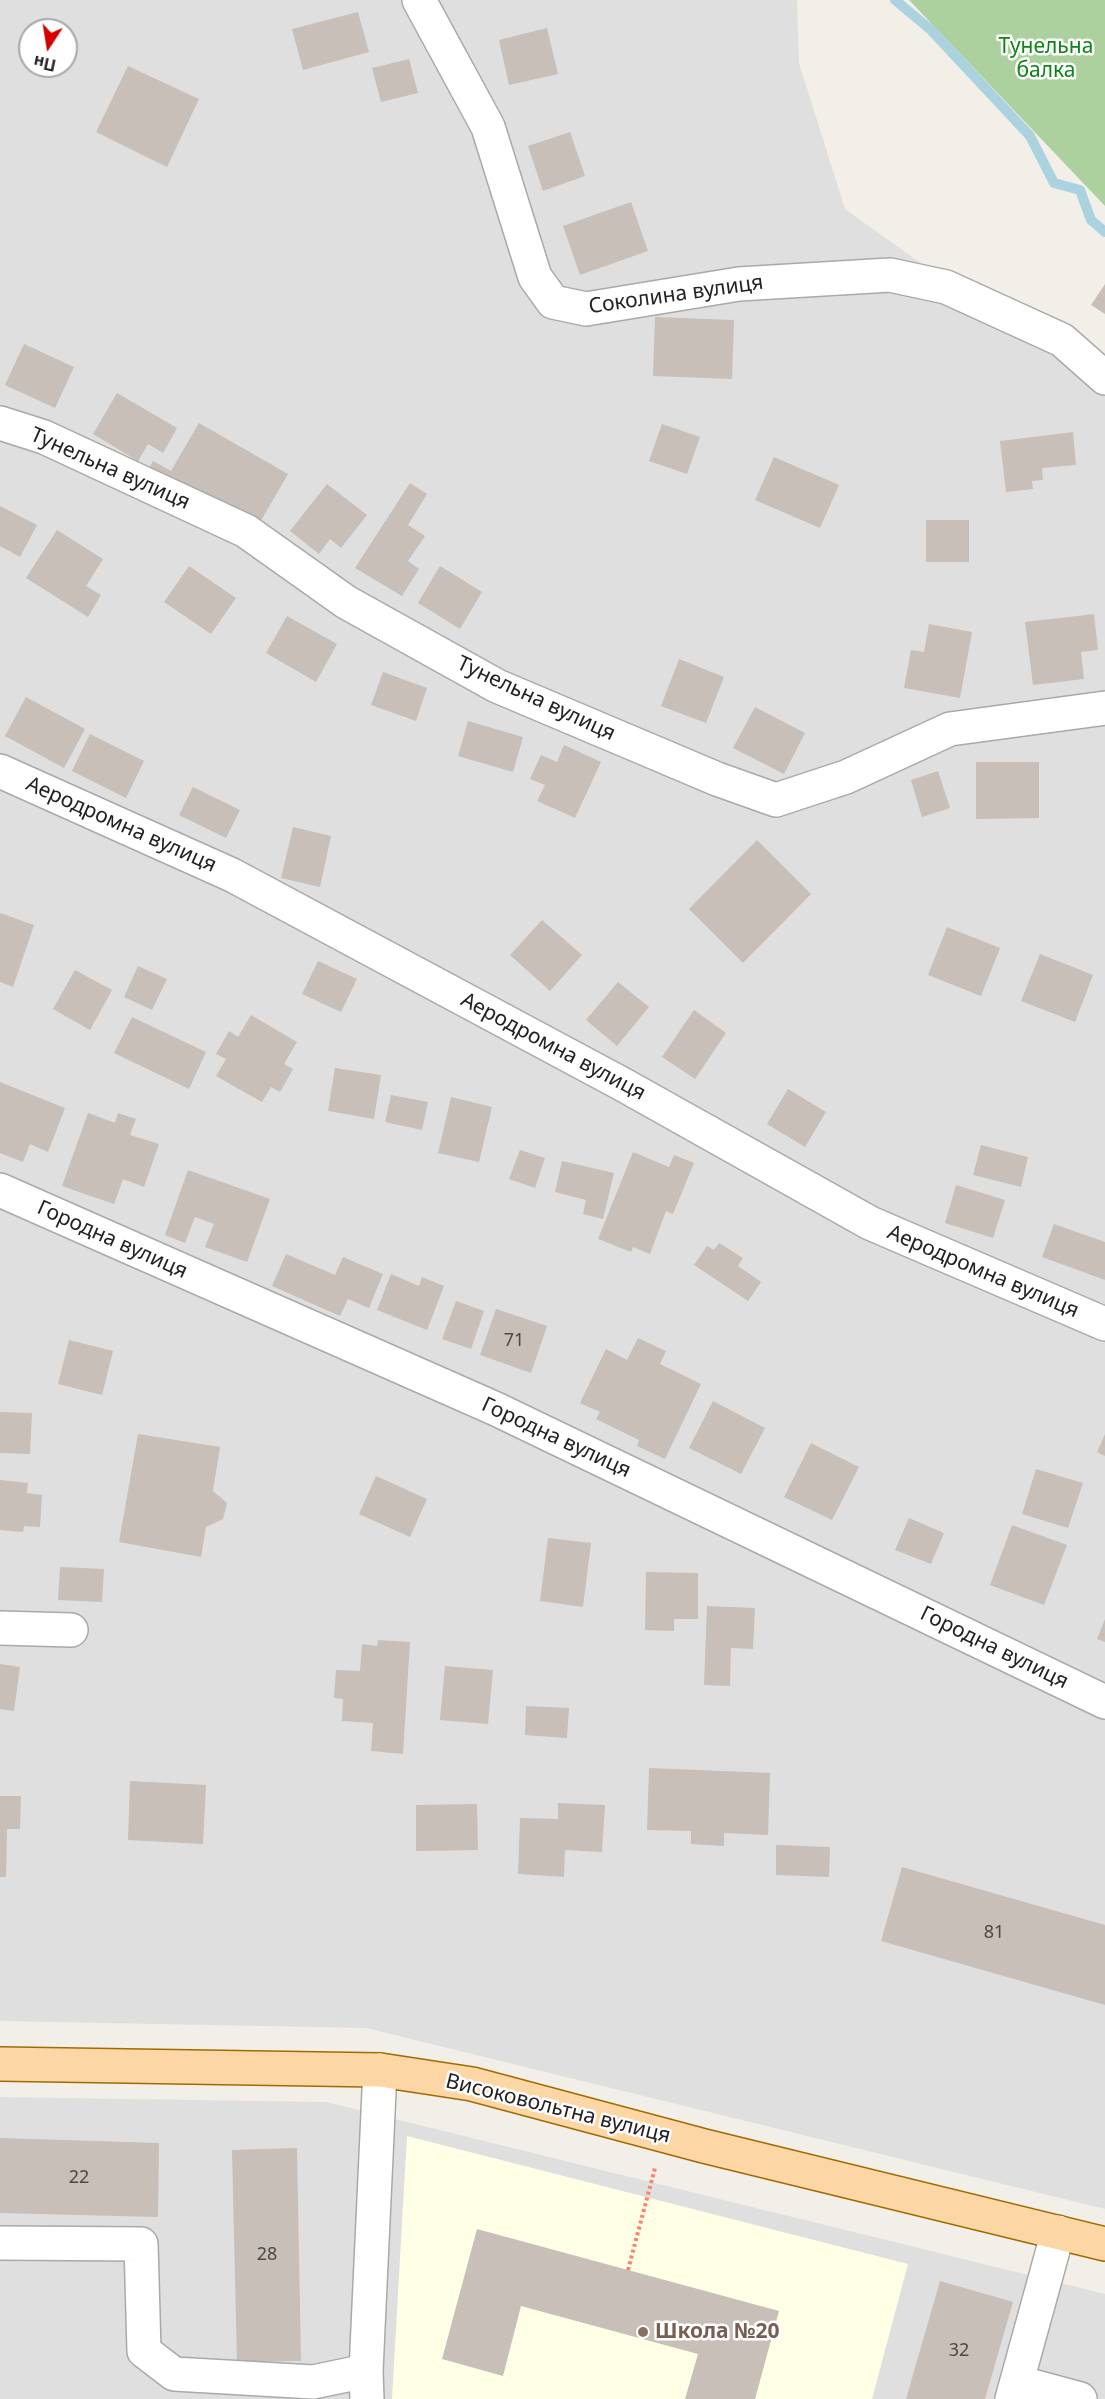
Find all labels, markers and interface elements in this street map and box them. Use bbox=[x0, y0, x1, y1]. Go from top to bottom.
north arrow bbox=[18, 18, 78, 78]
park label: Тунельна балка bbox=[999, 34, 1093, 84]
text: Пн bbox=[31, 51, 58, 77]
street label: Соколина вулиця bbox=[587, 270, 765, 320]
street label: Тунельна вулиця bbox=[26, 423, 194, 515]
street label: Тунельна вулиця bbox=[453, 651, 619, 747]
street label: Аеродромна вулиця bbox=[22, 772, 220, 878]
street label: Аеродромна вулиця bbox=[456, 988, 650, 1106]
street label: Городна вулиця bbox=[33, 1196, 191, 1284]
street label: Аеродромна вулиця bbox=[883, 1220, 1083, 1324]
house number: 71 bbox=[504, 1330, 524, 1352]
street label: Городна вулиця bbox=[477, 1392, 635, 1484]
street label: Городна вулиця bbox=[916, 1601, 1072, 1695]
house number: 81 bbox=[984, 1922, 1004, 1944]
street label: Високовольтна вулиця bbox=[443, 2069, 673, 2149]
house number: 22 bbox=[69, 2167, 89, 2189]
house number: 28 bbox=[257, 2244, 277, 2266]
place label: Школа №20 bbox=[655, 2319, 780, 2345]
marker: Школа №20 bbox=[636, 2325, 650, 2339]
house number: 32 bbox=[949, 2340, 969, 2362]

